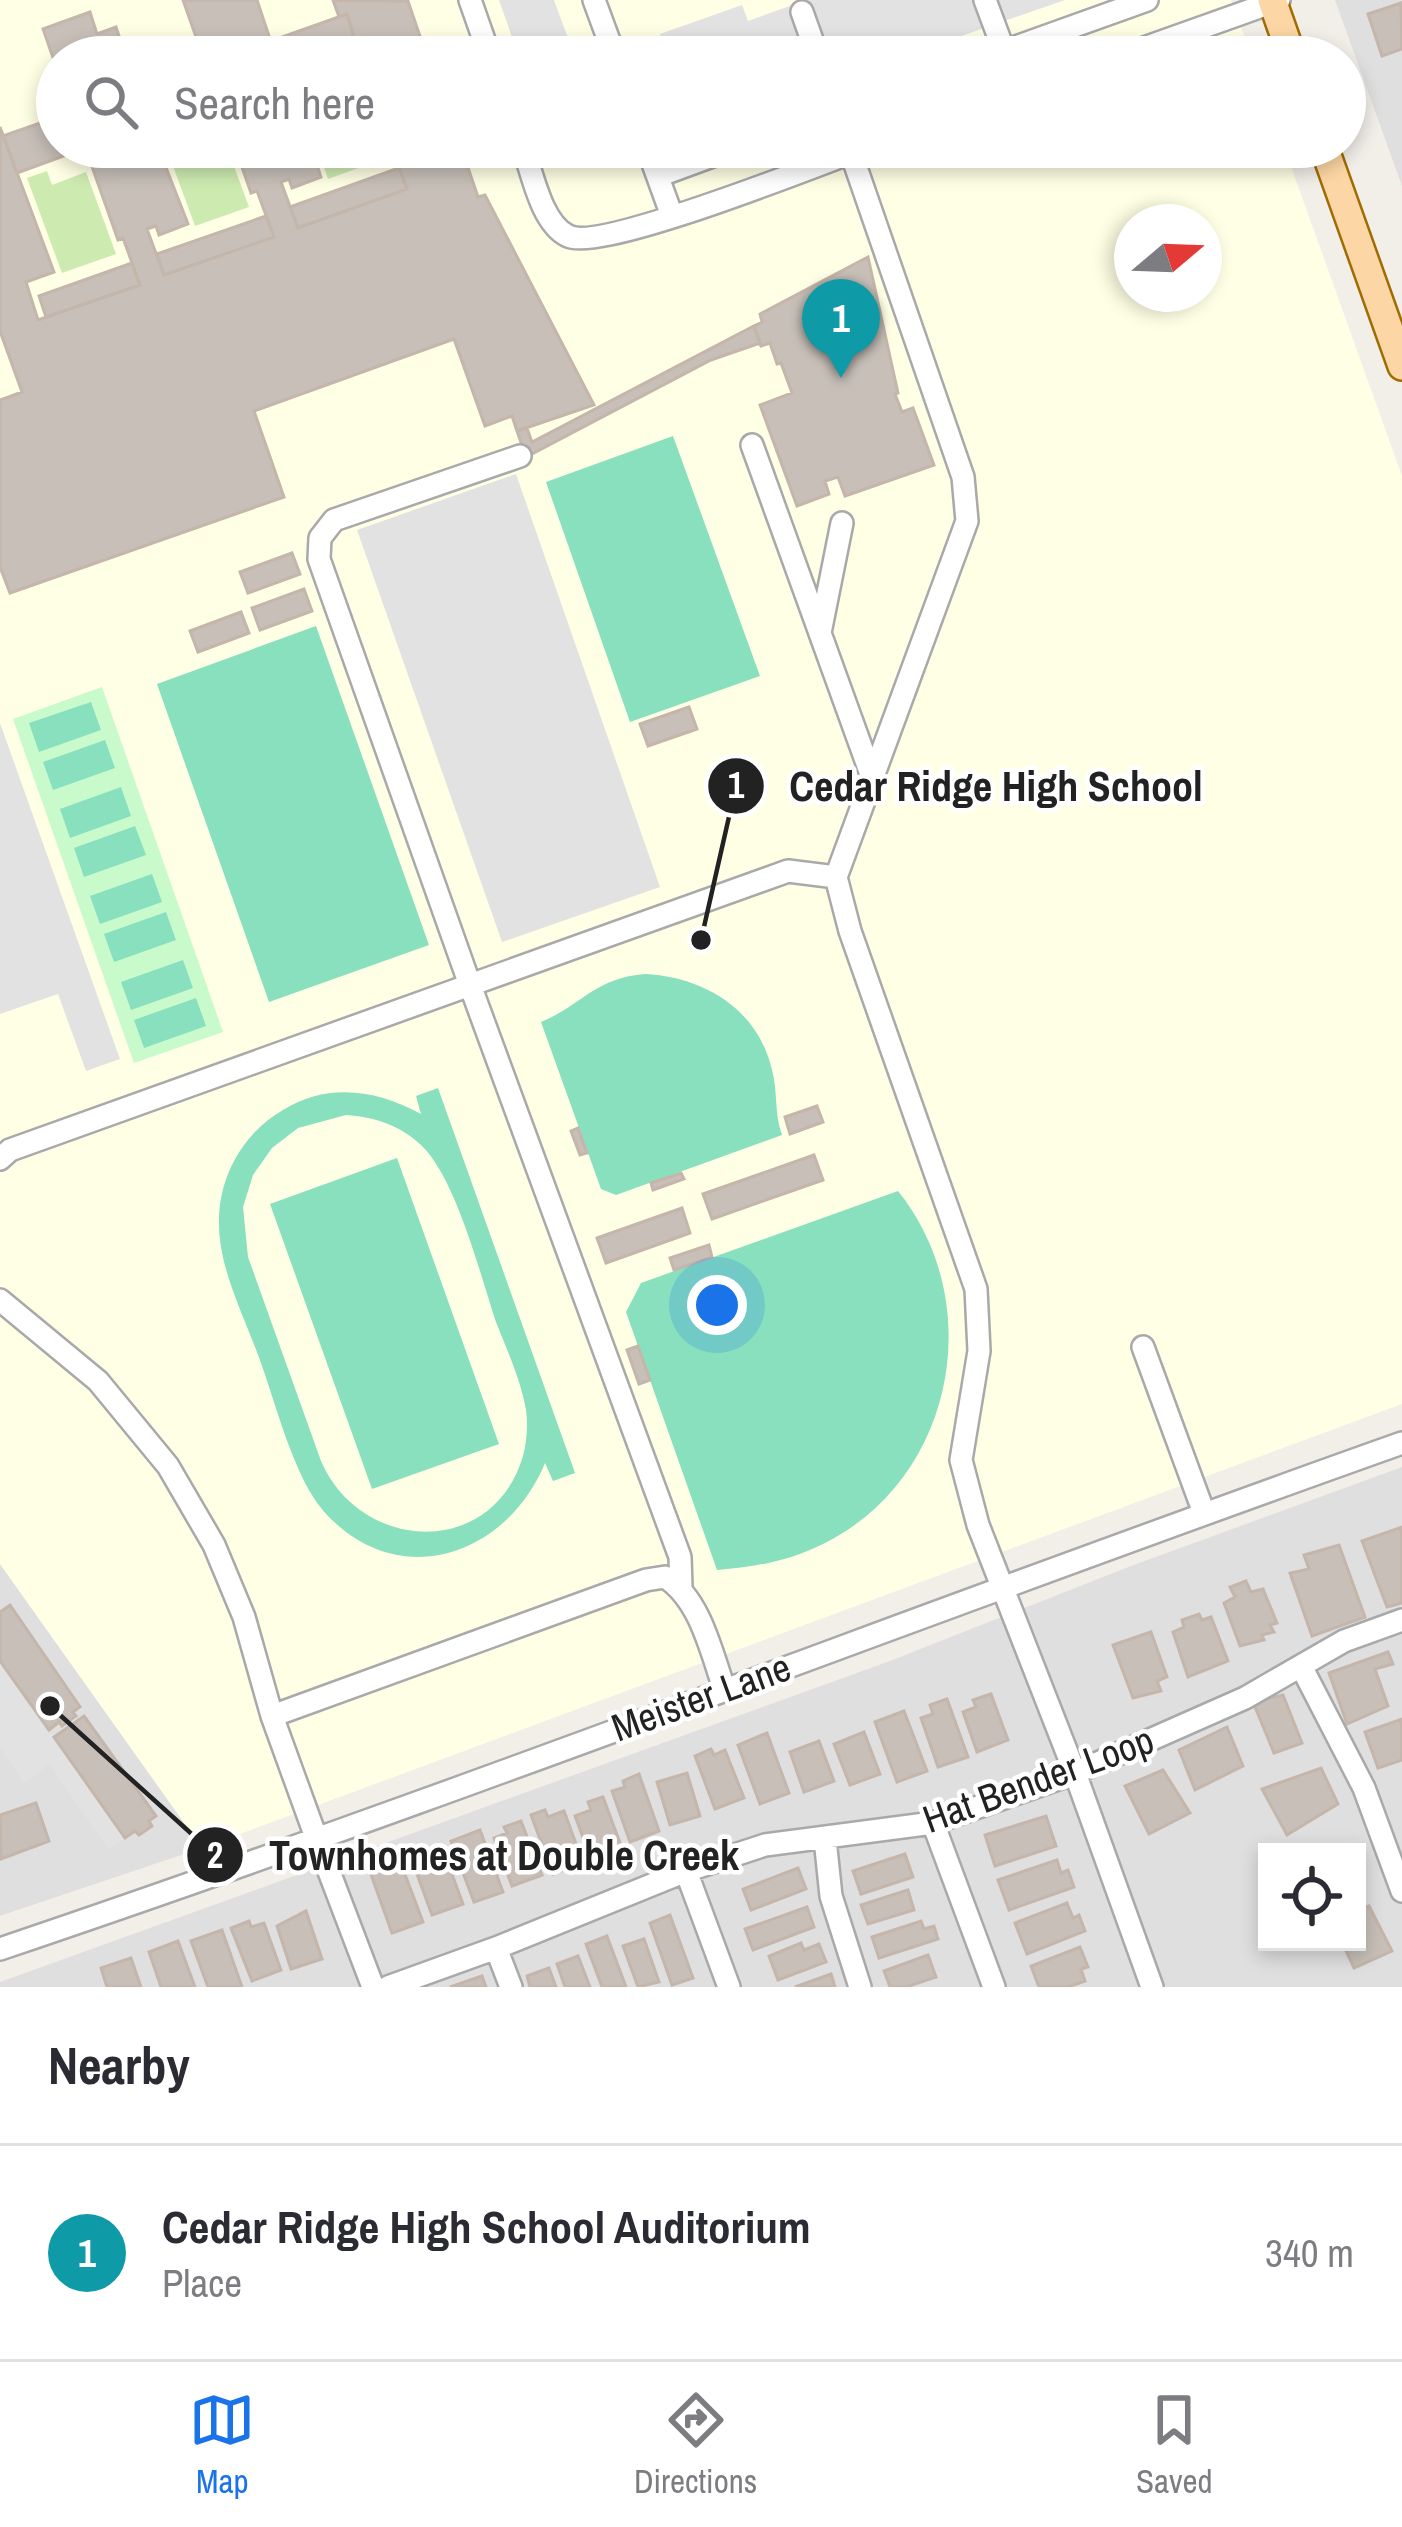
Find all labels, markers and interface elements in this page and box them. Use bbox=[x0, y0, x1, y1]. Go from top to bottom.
search box bbox=[36, 36, 1366, 168]
icon: search bbox=[78, 69, 144, 135]
text: Search here bbox=[174, 72, 375, 133]
north arrow bbox=[1114, 204, 1222, 312]
pin: 1 bbox=[802, 279, 880, 378]
callout: Cedar Ridge High School bbox=[706, 747, 1227, 825]
text: Cedar Ridge High School bbox=[789, 758, 1203, 814]
text: 1 bbox=[728, 761, 745, 809]
your location bbox=[687, 1275, 747, 1335]
street label: Meister Lane bbox=[604, 1641, 798, 1753]
street label: Hat Bender Loop bbox=[915, 1713, 1161, 1845]
callout: Townhomes at Double Creek bbox=[185, 1816, 763, 1894]
text: Townhomes at Double Creek bbox=[269, 1827, 740, 1883]
text: 2 bbox=[207, 1831, 223, 1879]
map controls bbox=[1258, 1843, 1366, 1951]
button: locate bbox=[1258, 1843, 1366, 1951]
text: Nearby bbox=[48, 2031, 190, 2100]
text: Cedar Ridge High School Auditorium bbox=[162, 2196, 811, 2257]
text: 1 bbox=[78, 2227, 96, 2279]
text: 340 m bbox=[1265, 2227, 1354, 2279]
text: Place bbox=[162, 2257, 242, 2309]
tab: Map bbox=[189, 2387, 255, 2503]
tab: Directions bbox=[634, 2387, 757, 2503]
tab: Saved bbox=[1136, 2387, 1213, 2503]

